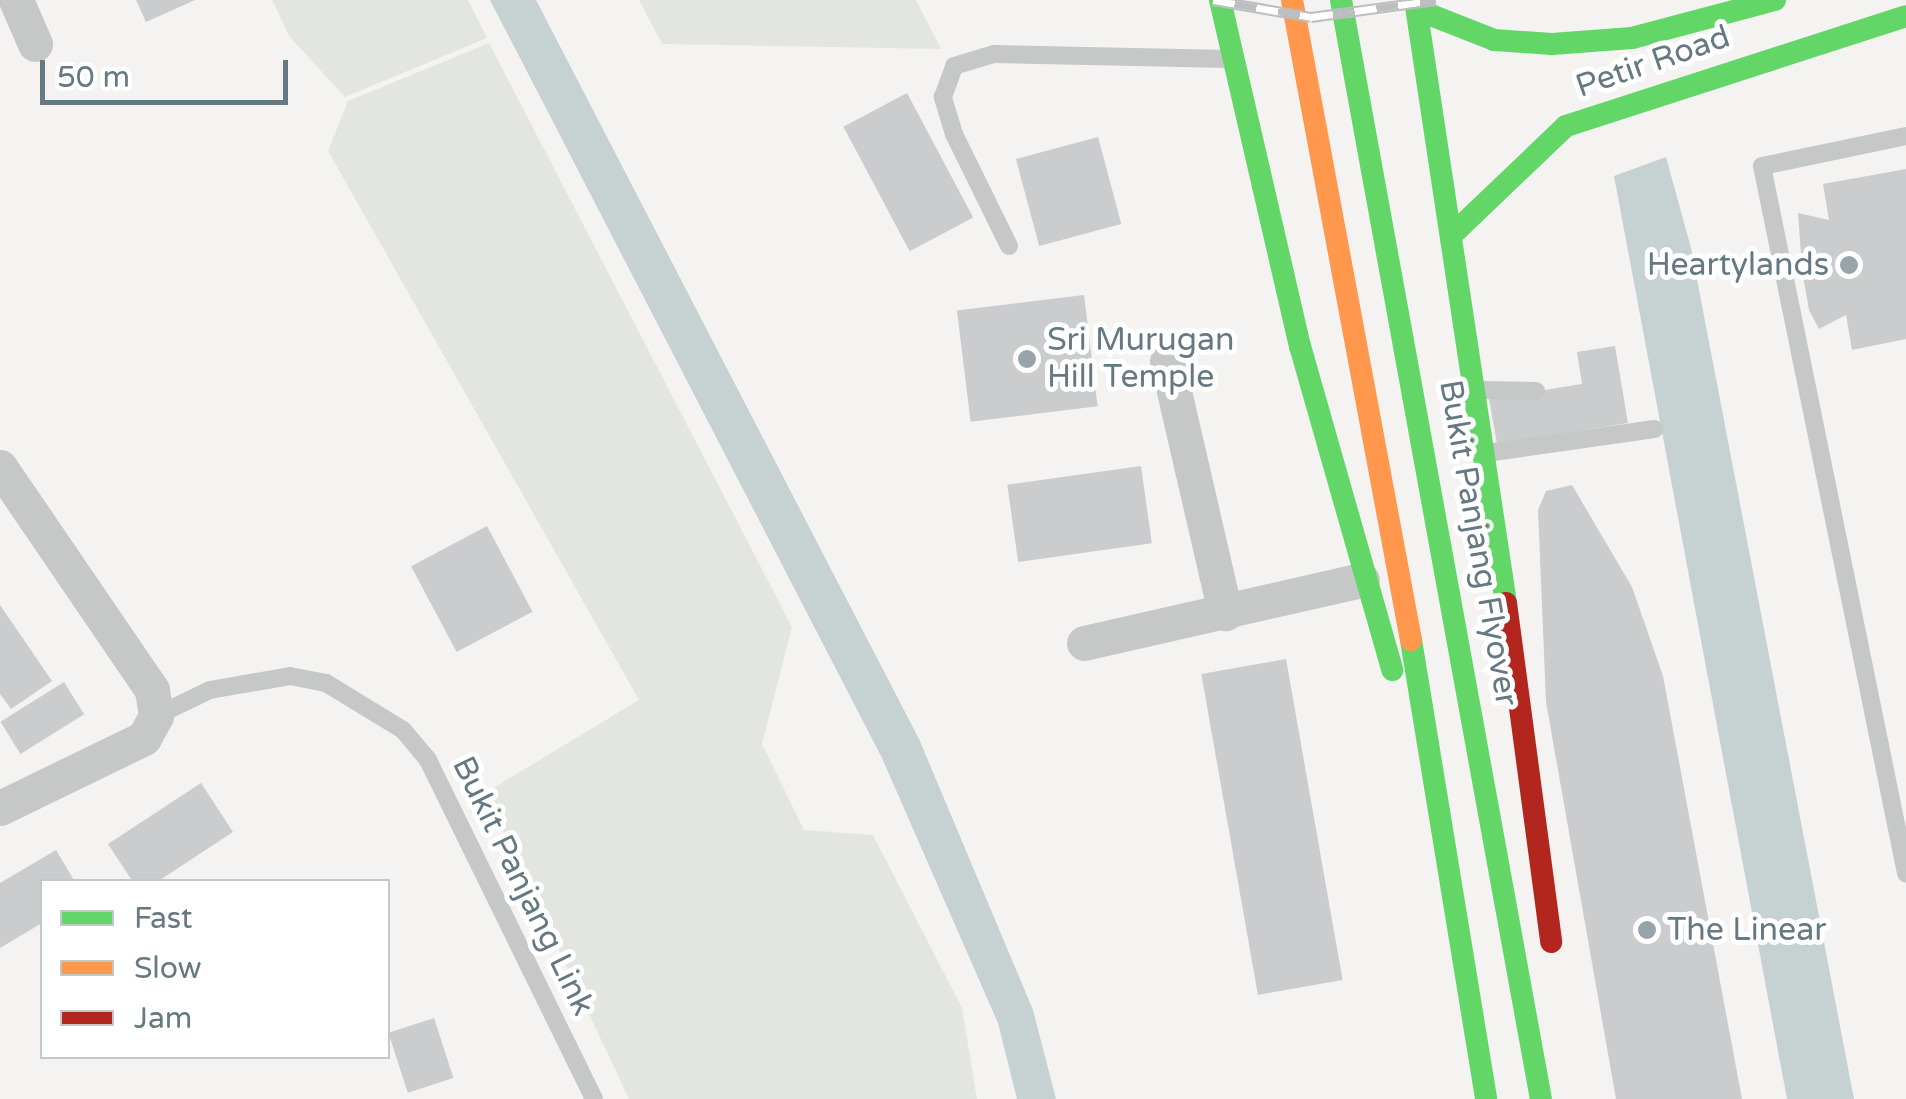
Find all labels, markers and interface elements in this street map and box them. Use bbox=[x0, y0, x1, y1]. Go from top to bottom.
street label: Petir Road bbox=[1571, 18, 1735, 106]
scale bar bbox=[45, 40, 292, 102]
text: 50 m bbox=[57, 59, 130, 96]
place label: Heartylands bbox=[1647, 246, 1829, 284]
marker: Heartylands bbox=[1838, 254, 1860, 276]
place label: Sri Murugan Hill Temple bbox=[1047, 322, 1234, 397]
marker: Sri Murugan Hill Temple bbox=[1016, 348, 1038, 370]
street label: Bukit Panjang Flyover bbox=[1430, 377, 1526, 709]
street label: Bukit Panjang Link bbox=[444, 750, 602, 1022]
legend bbox=[40, 879, 390, 1059]
text: Fast bbox=[134, 900, 193, 937]
place label: The Linear bbox=[1667, 911, 1826, 949]
marker: The Linear bbox=[1636, 919, 1658, 941]
text: Slow bbox=[134, 950, 202, 987]
text: Jam bbox=[134, 1000, 192, 1037]

